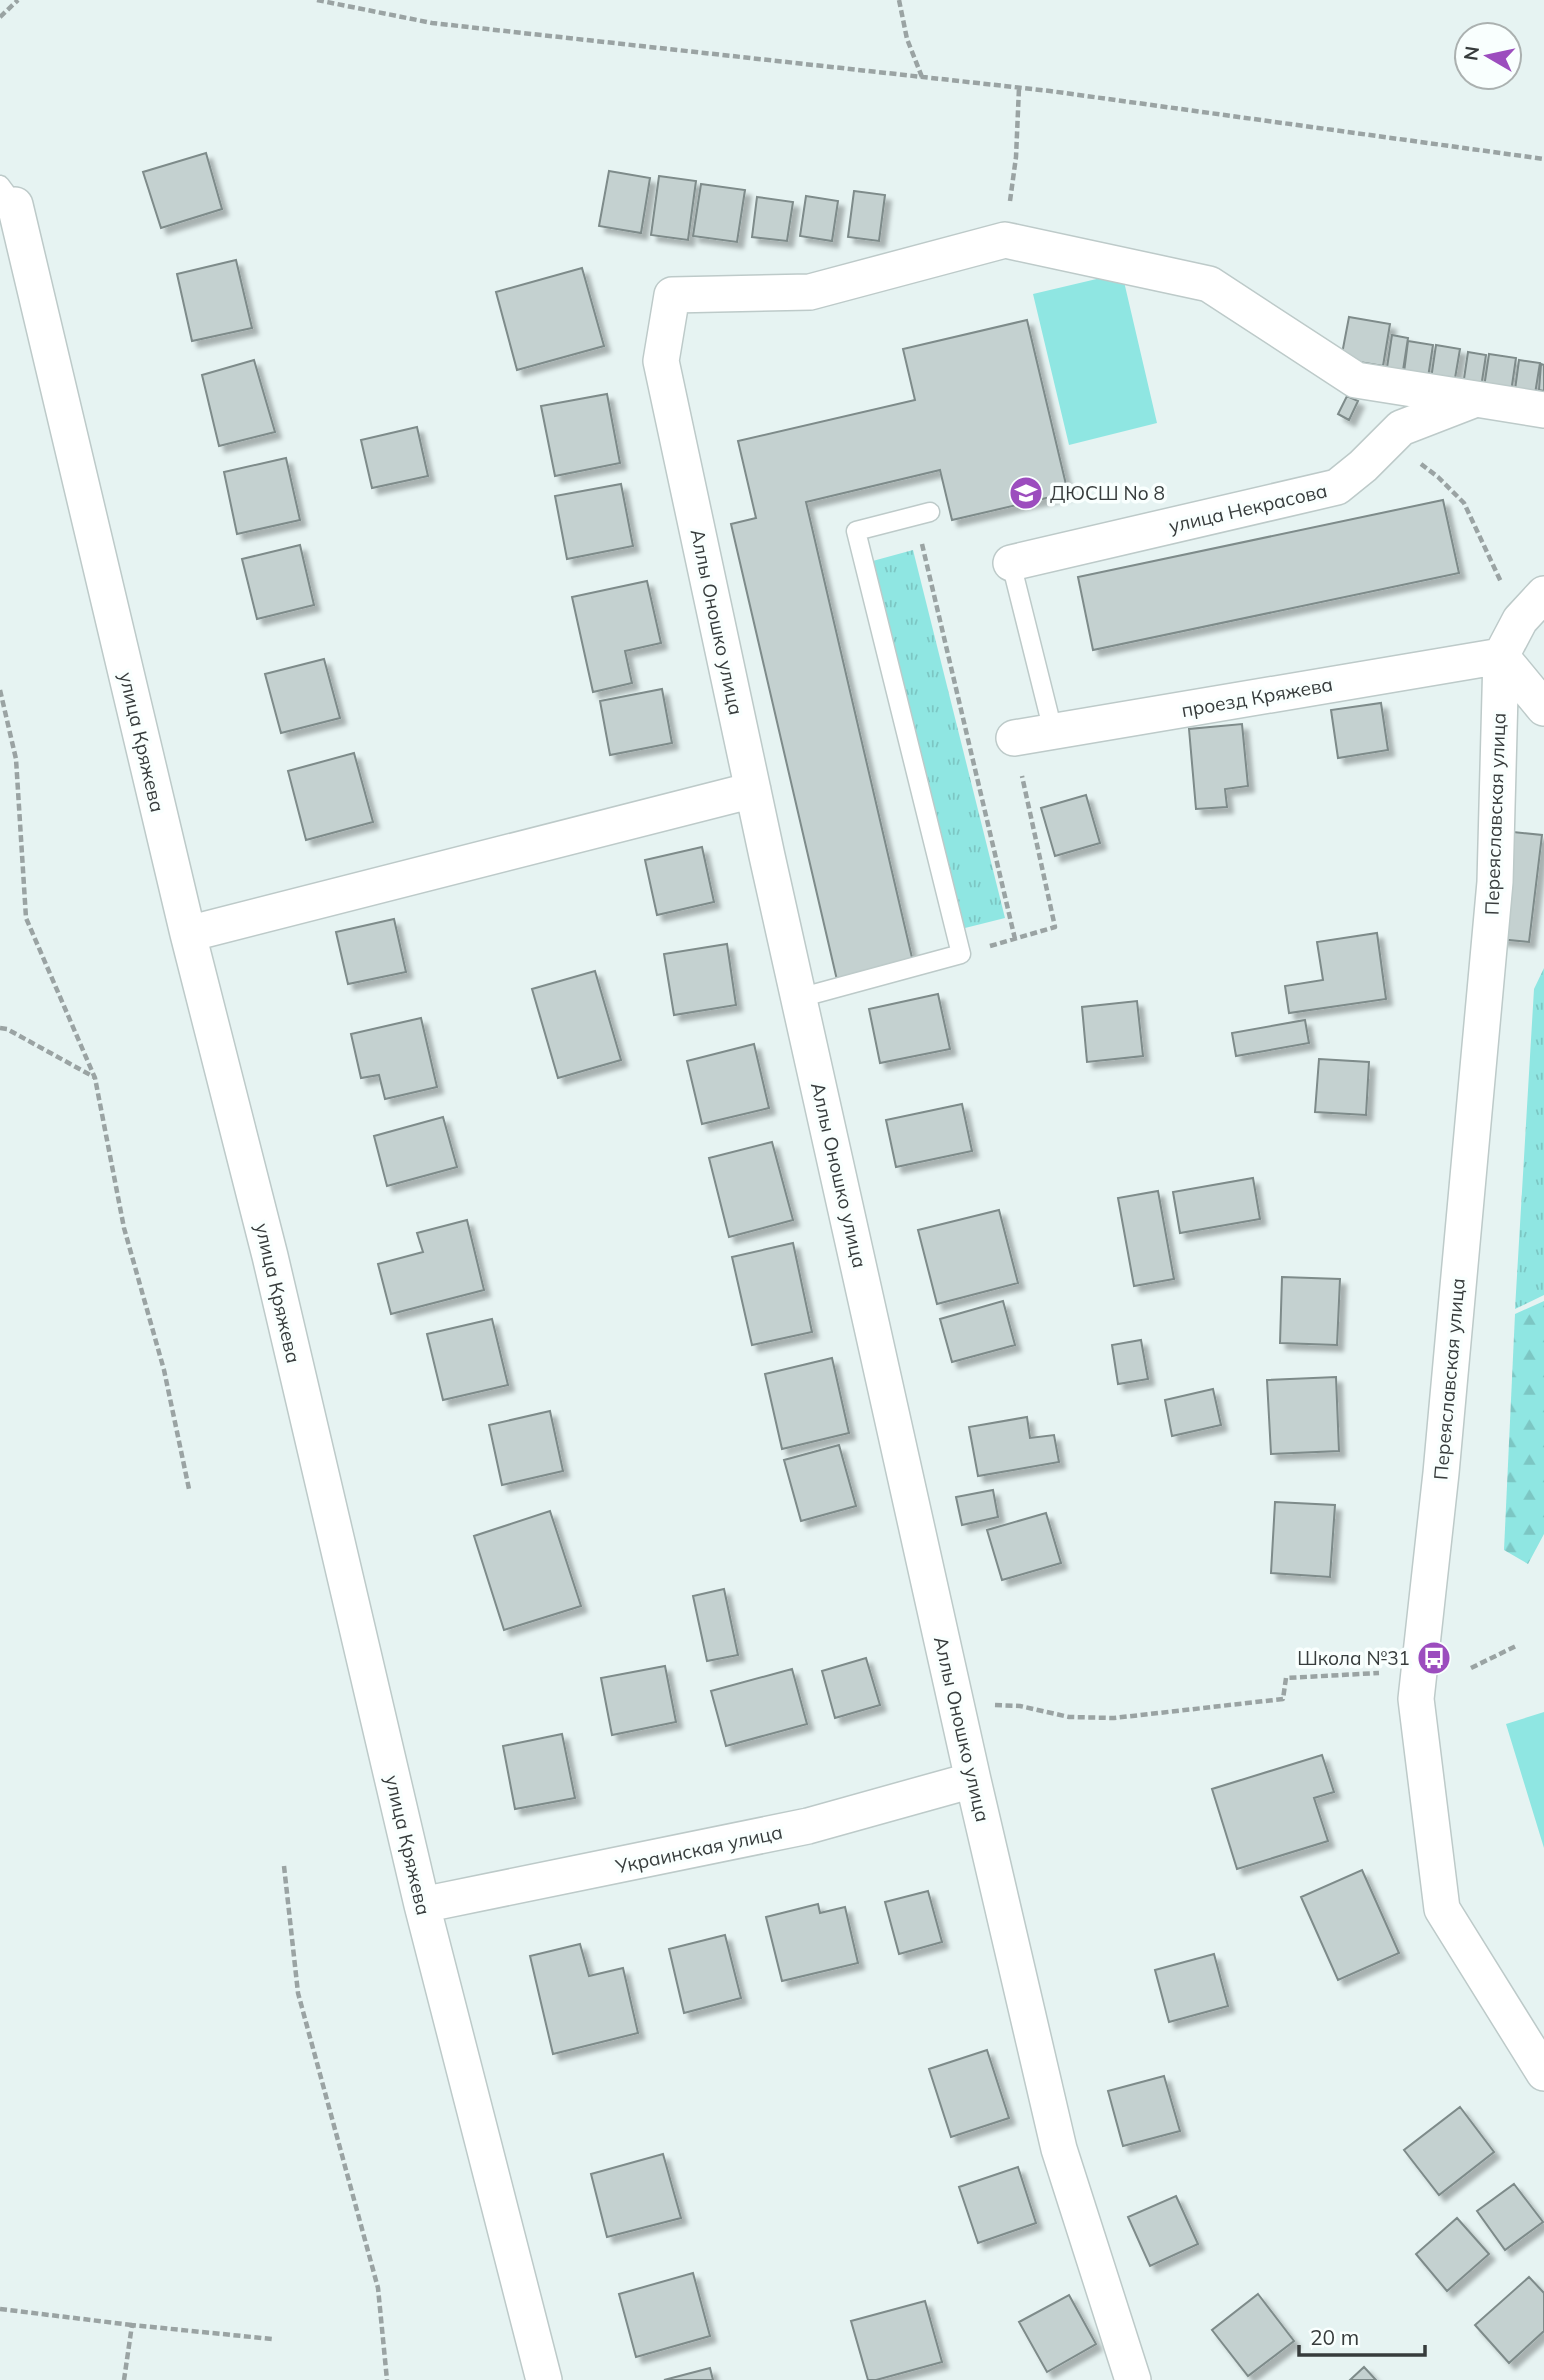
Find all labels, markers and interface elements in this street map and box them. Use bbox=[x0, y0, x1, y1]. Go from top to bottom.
north arrow bbox=[1453, 21, 1523, 91]
text: N bbox=[1458, 44, 1484, 62]
school or university icon: ДЮСШ No 8 bbox=[1007, 474, 1045, 512]
street label: улица Некрасова bbox=[1167, 478, 1329, 538]
place label: ДЮСШ No 8 bbox=[1050, 481, 1165, 505]
street label: Аллы Оношко улица bbox=[686, 527, 748, 717]
street label: улица Кряжева bbox=[114, 670, 170, 814]
street label: проезд Кряжева bbox=[1179, 672, 1335, 722]
street label: Переяславская улица bbox=[1479, 712, 1511, 916]
street label: Аллы Оношко улица bbox=[806, 1080, 872, 1270]
street label: улица Кряжева bbox=[250, 1221, 306, 1365]
street label: Переяславская улица bbox=[1428, 1277, 1470, 1481]
street label: Аллы Оношко улица bbox=[929, 1634, 995, 1824]
bus stop icon: Школа №31 bbox=[1415, 1639, 1453, 1677]
place label: Школа №31 bbox=[1297, 1646, 1410, 1670]
street label: улица Кряжева bbox=[380, 1773, 436, 1917]
street label: Украинская улица bbox=[612, 1820, 785, 1879]
scale bar bbox=[1299, 2314, 1425, 2358]
text: 20 m bbox=[1310, 2324, 1359, 2350]

